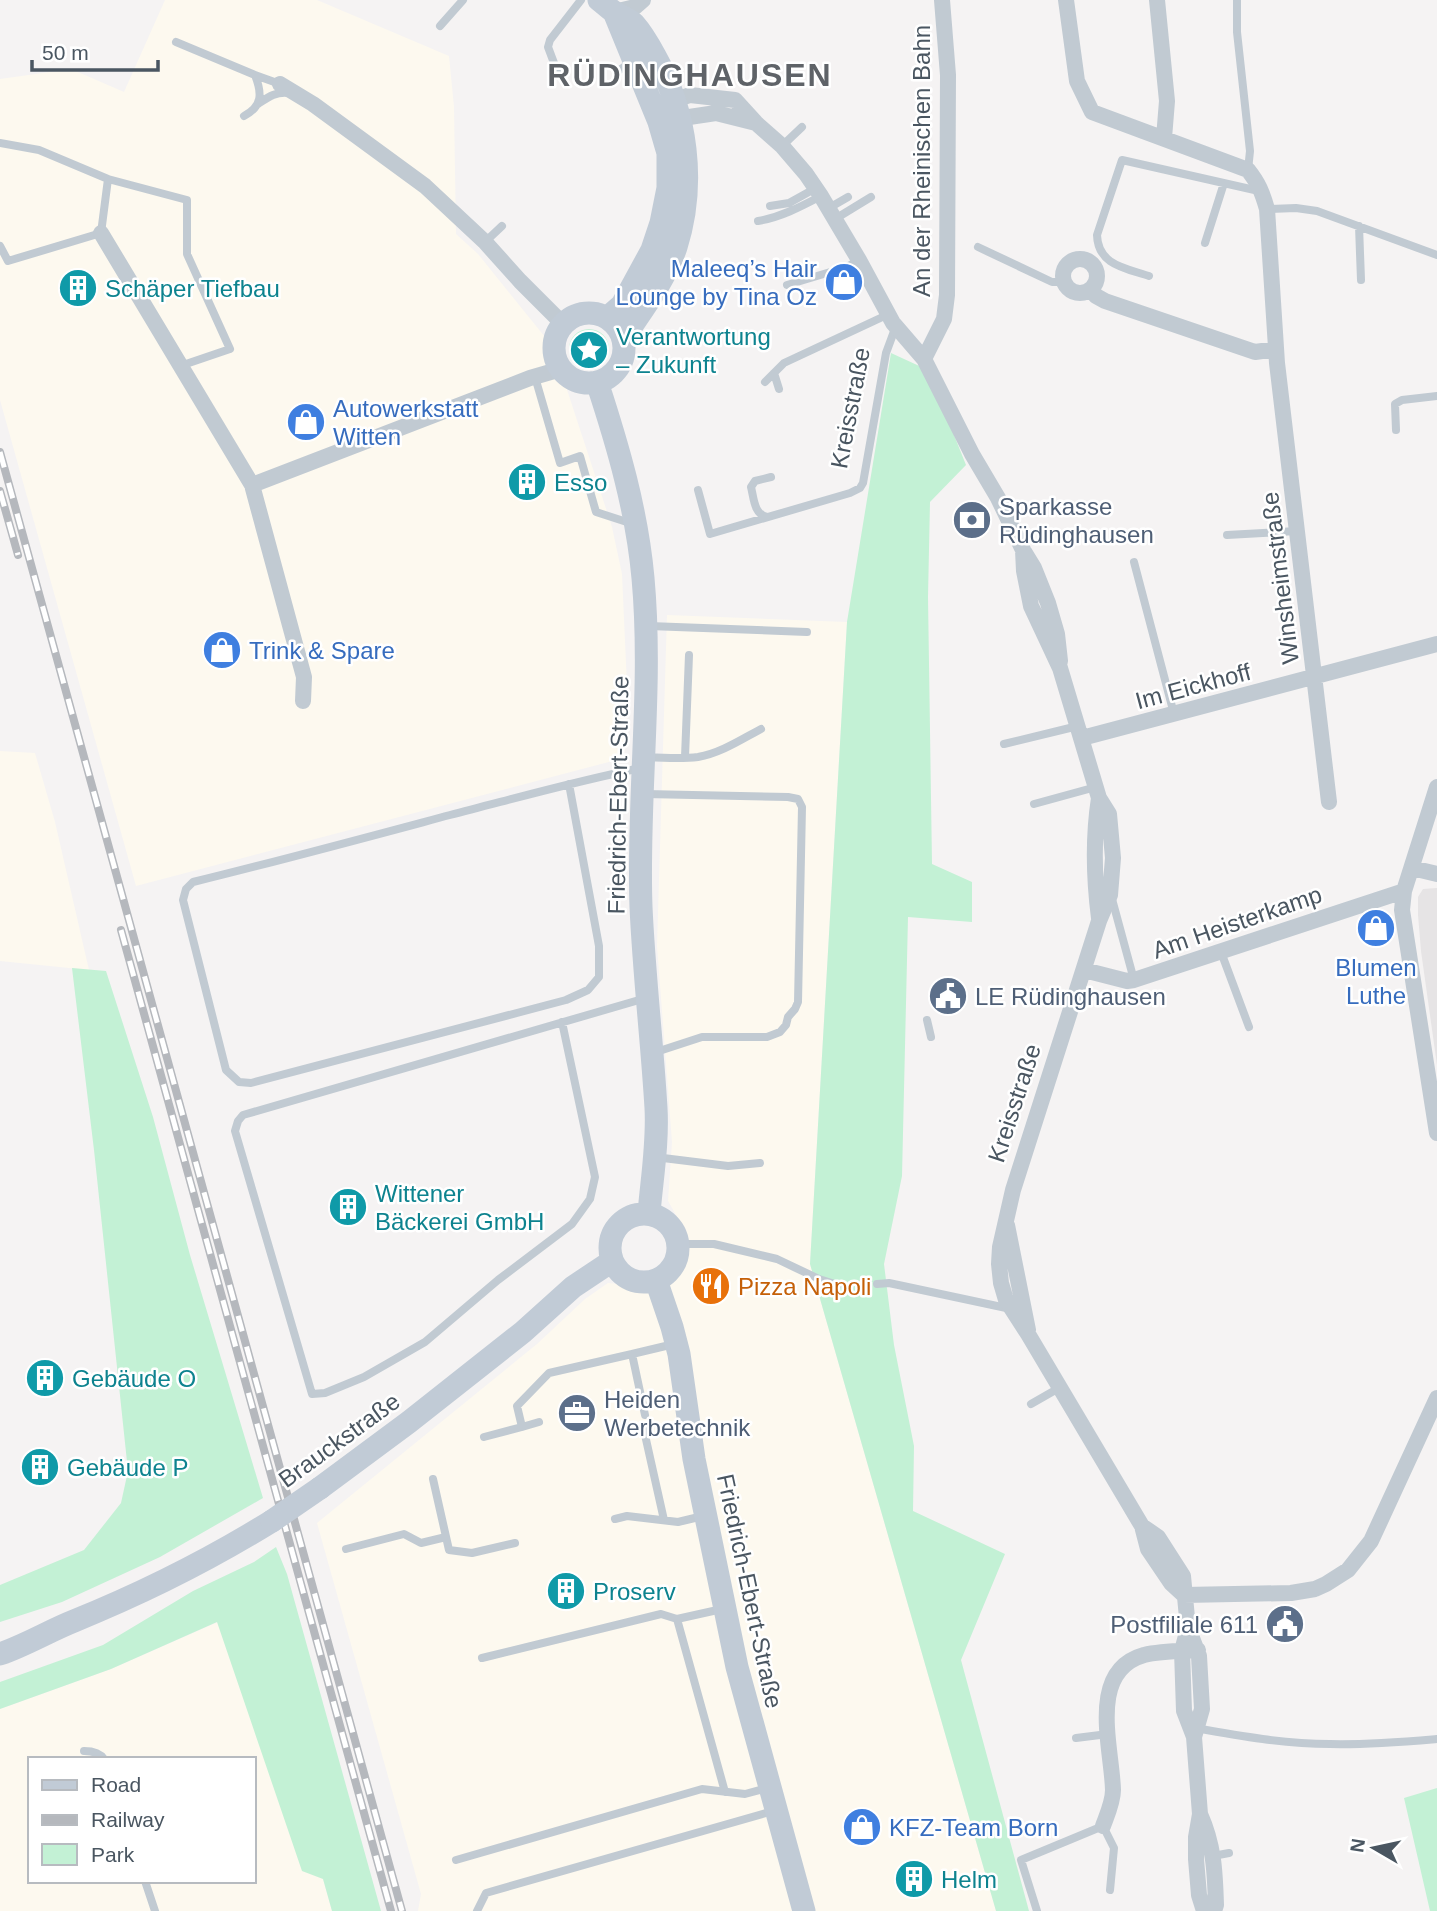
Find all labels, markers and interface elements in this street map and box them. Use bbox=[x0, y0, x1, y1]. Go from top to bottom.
street label: An der Rheinischen Bahn bbox=[908, 25, 935, 297]
scale bar bbox=[32, 28, 158, 72]
text: 50 m bbox=[42, 41, 89, 64]
district label: RÜDINGHAUSEN bbox=[547, 57, 833, 93]
place label: Maleeq’s Hair Lounge by Tina Oz bbox=[616, 255, 817, 310]
shop icon: Maleeq’s Hair Lounge by Tina Oz bbox=[823, 261, 865, 303]
building icon: Schäper Tiefbau bbox=[57, 267, 99, 309]
place label: Schäper Tiefbau bbox=[105, 275, 280, 302]
place label: Verantwortung – Zukunft bbox=[616, 323, 771, 378]
place icon: Verantwortung – Zukunft bbox=[568, 329, 610, 371]
street label: Kreisstraße bbox=[825, 345, 875, 471]
place label: Autowerkstatt Witten bbox=[333, 395, 479, 450]
shop icon: Autowerkstatt Witten bbox=[285, 401, 327, 443]
building icon: Esso bbox=[506, 461, 548, 503]
place label: Esso bbox=[554, 469, 607, 496]
street label: Winsheimstraße bbox=[1256, 490, 1304, 666]
place label: Sparkasse Rüdinghausen bbox=[999, 493, 1154, 548]
bank icon: Sparkasse Rüdinghausen bbox=[951, 499, 993, 541]
shop icon: Trink & Spare bbox=[201, 629, 243, 671]
place label: Trink & Spare bbox=[249, 637, 395, 664]
street label: Im Eickhoff bbox=[1132, 658, 1254, 714]
street label: Friedrich-Ebert-Straße bbox=[602, 675, 634, 915]
street label: Am Heisterkamp bbox=[1149, 880, 1325, 964]
shop icon: Blumen Luthe bbox=[1355, 907, 1397, 949]
place label: Blumen Luthe bbox=[1335, 954, 1417, 1009]
public building icon: LE Rüdinghausen bbox=[927, 975, 969, 1017]
place label: LE Rüdinghausen bbox=[975, 983, 1166, 1010]
street label: Kreisstraße bbox=[982, 1040, 1046, 1166]
place label: Wittener Bäckerei GmbH bbox=[375, 1180, 544, 1235]
building icon: Wittener Bäckerei GmbH bbox=[327, 1186, 369, 1228]
restaurant icon: Pizza Napoli bbox=[690, 1265, 732, 1307]
place label: Pizza Napoli bbox=[738, 1273, 871, 1300]
building icon: Gebäude O bbox=[24, 1357, 66, 1399]
place label: Gebäude O bbox=[72, 1365, 196, 1392]
place label: Heiden Werbetechnik bbox=[604, 1386, 751, 1441]
street label: Brauckstraße bbox=[273, 1387, 405, 1493]
office icon: Heiden Werbetechnik bbox=[556, 1392, 598, 1434]
building icon: Gebäude P bbox=[19, 1446, 61, 1488]
place label: Gebäude P bbox=[67, 1454, 188, 1481]
street label: Friedrich-Ebert-Straße bbox=[712, 1471, 788, 1711]
building icon: Proserv bbox=[545, 1570, 587, 1612]
place label: Proserv bbox=[593, 1578, 676, 1605]
public building icon: Postfiliale 611 bbox=[1264, 1603, 1306, 1645]
place label: Postfiliale 611 bbox=[1110, 1611, 1258, 1638]
legend bbox=[28, 1757, 256, 1883]
text: Road bbox=[91, 1773, 141, 1796]
shop icon: KFZ-Team Born bbox=[841, 1806, 883, 1848]
text: Railway bbox=[91, 1808, 165, 1831]
north arrow bbox=[1339, 1813, 1409, 1883]
place label: KFZ-Team Born bbox=[889, 1814, 1058, 1841]
text: N bbox=[1346, 1837, 1369, 1854]
text: Park bbox=[91, 1843, 135, 1866]
building icon: Helm bbox=[893, 1858, 935, 1900]
place label: Helm bbox=[941, 1866, 997, 1893]

